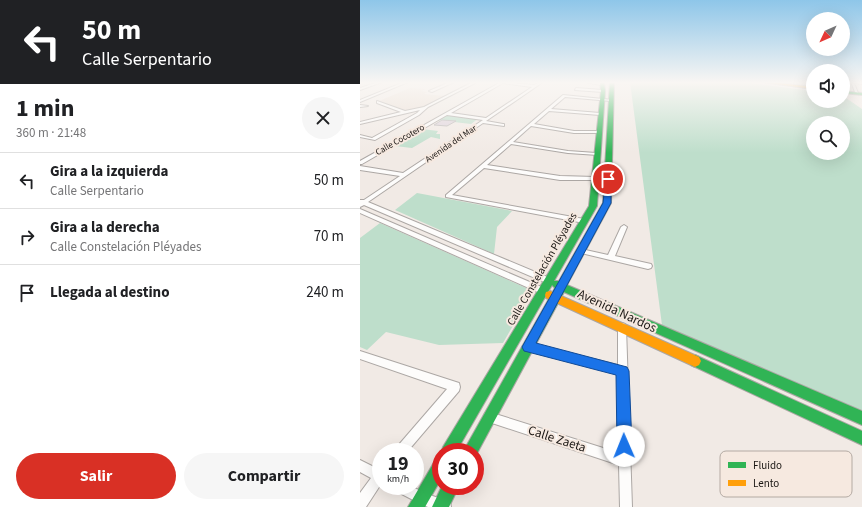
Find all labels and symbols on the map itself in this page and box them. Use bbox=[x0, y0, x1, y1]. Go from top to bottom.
north arrow bbox=[806, 12, 850, 56]
street label: Calle Cocotero bbox=[373, 121, 427, 159]
street label: Avenida del Mar bbox=[423, 121, 480, 166]
pin bbox=[591, 162, 625, 196]
street label: Calle Constelación Pléyades bbox=[503, 209, 581, 328]
street label: Avenida Nardos bbox=[575, 285, 660, 337]
street label: Calle Zaeta bbox=[526, 421, 588, 457]
position arrow bbox=[603, 425, 645, 467]
speed limit sign: 30 bbox=[432, 443, 484, 495]
legend bbox=[720, 451, 852, 497]
text: Fluido bbox=[753, 458, 782, 473]
text: Lento bbox=[753, 476, 779, 491]

